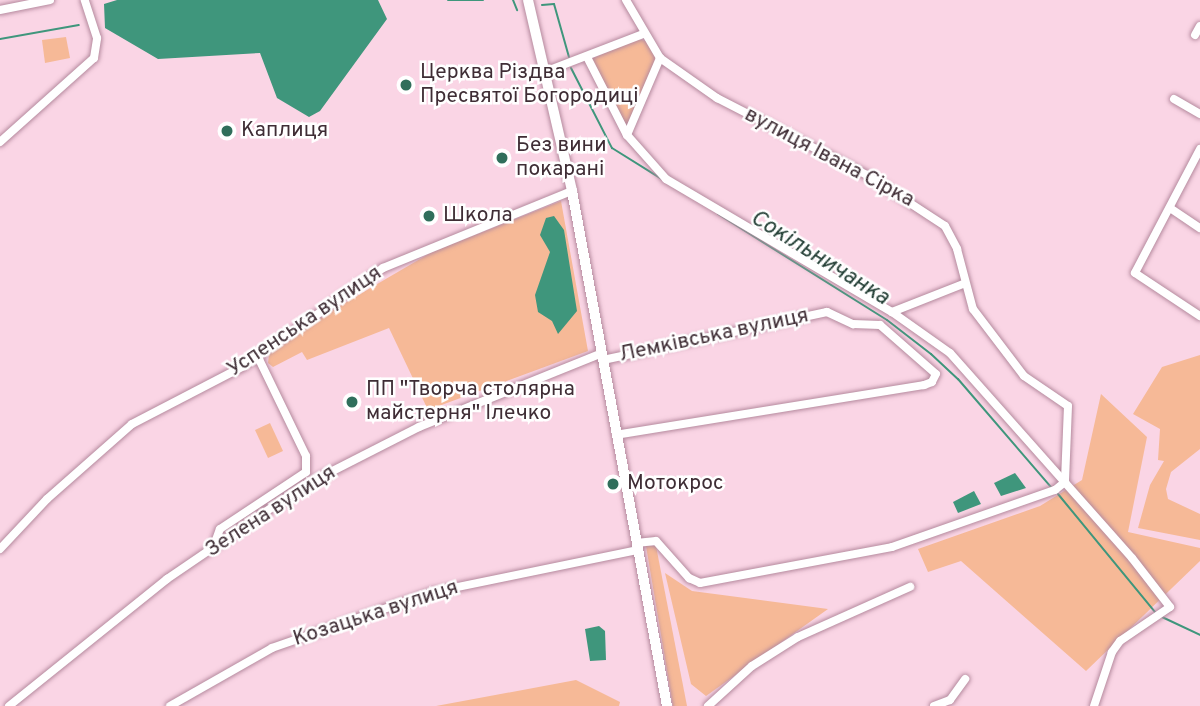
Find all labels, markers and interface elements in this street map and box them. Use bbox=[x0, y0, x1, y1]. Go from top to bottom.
place label: Церква Різдва Пресвятої Богородиці bbox=[420, 60, 639, 110]
marker: Церква Різдва Пресвятої Богородиці bbox=[398, 77, 414, 93]
street label: вулиця Івана Сірка bbox=[740, 103, 918, 213]
place label: Каплиця bbox=[241, 118, 328, 144]
marker: Каплиця bbox=[219, 123, 235, 139]
place label: Без вини покарані bbox=[516, 133, 606, 183]
marker: Без вини покарані bbox=[494, 150, 510, 166]
place label: Школа bbox=[443, 203, 513, 229]
water label: Сокільничанка bbox=[744, 205, 894, 313]
marker: Школа bbox=[421, 208, 437, 224]
street label: Успенська вулиця bbox=[223, 261, 387, 383]
street label: Лемківська вулиця bbox=[617, 304, 811, 368]
place label: ПП "Творча столярна майстерня" Ілечко bbox=[366, 377, 575, 427]
marker: ПП "Творча столярна майстерня" Ілечко bbox=[344, 394, 360, 410]
street label: Зелена вулиця bbox=[201, 461, 341, 563]
place label: Мотокрос bbox=[627, 471, 724, 497]
marker: Мотокрос bbox=[605, 476, 621, 492]
street label: Козацька вулиця bbox=[290, 575, 462, 653]

